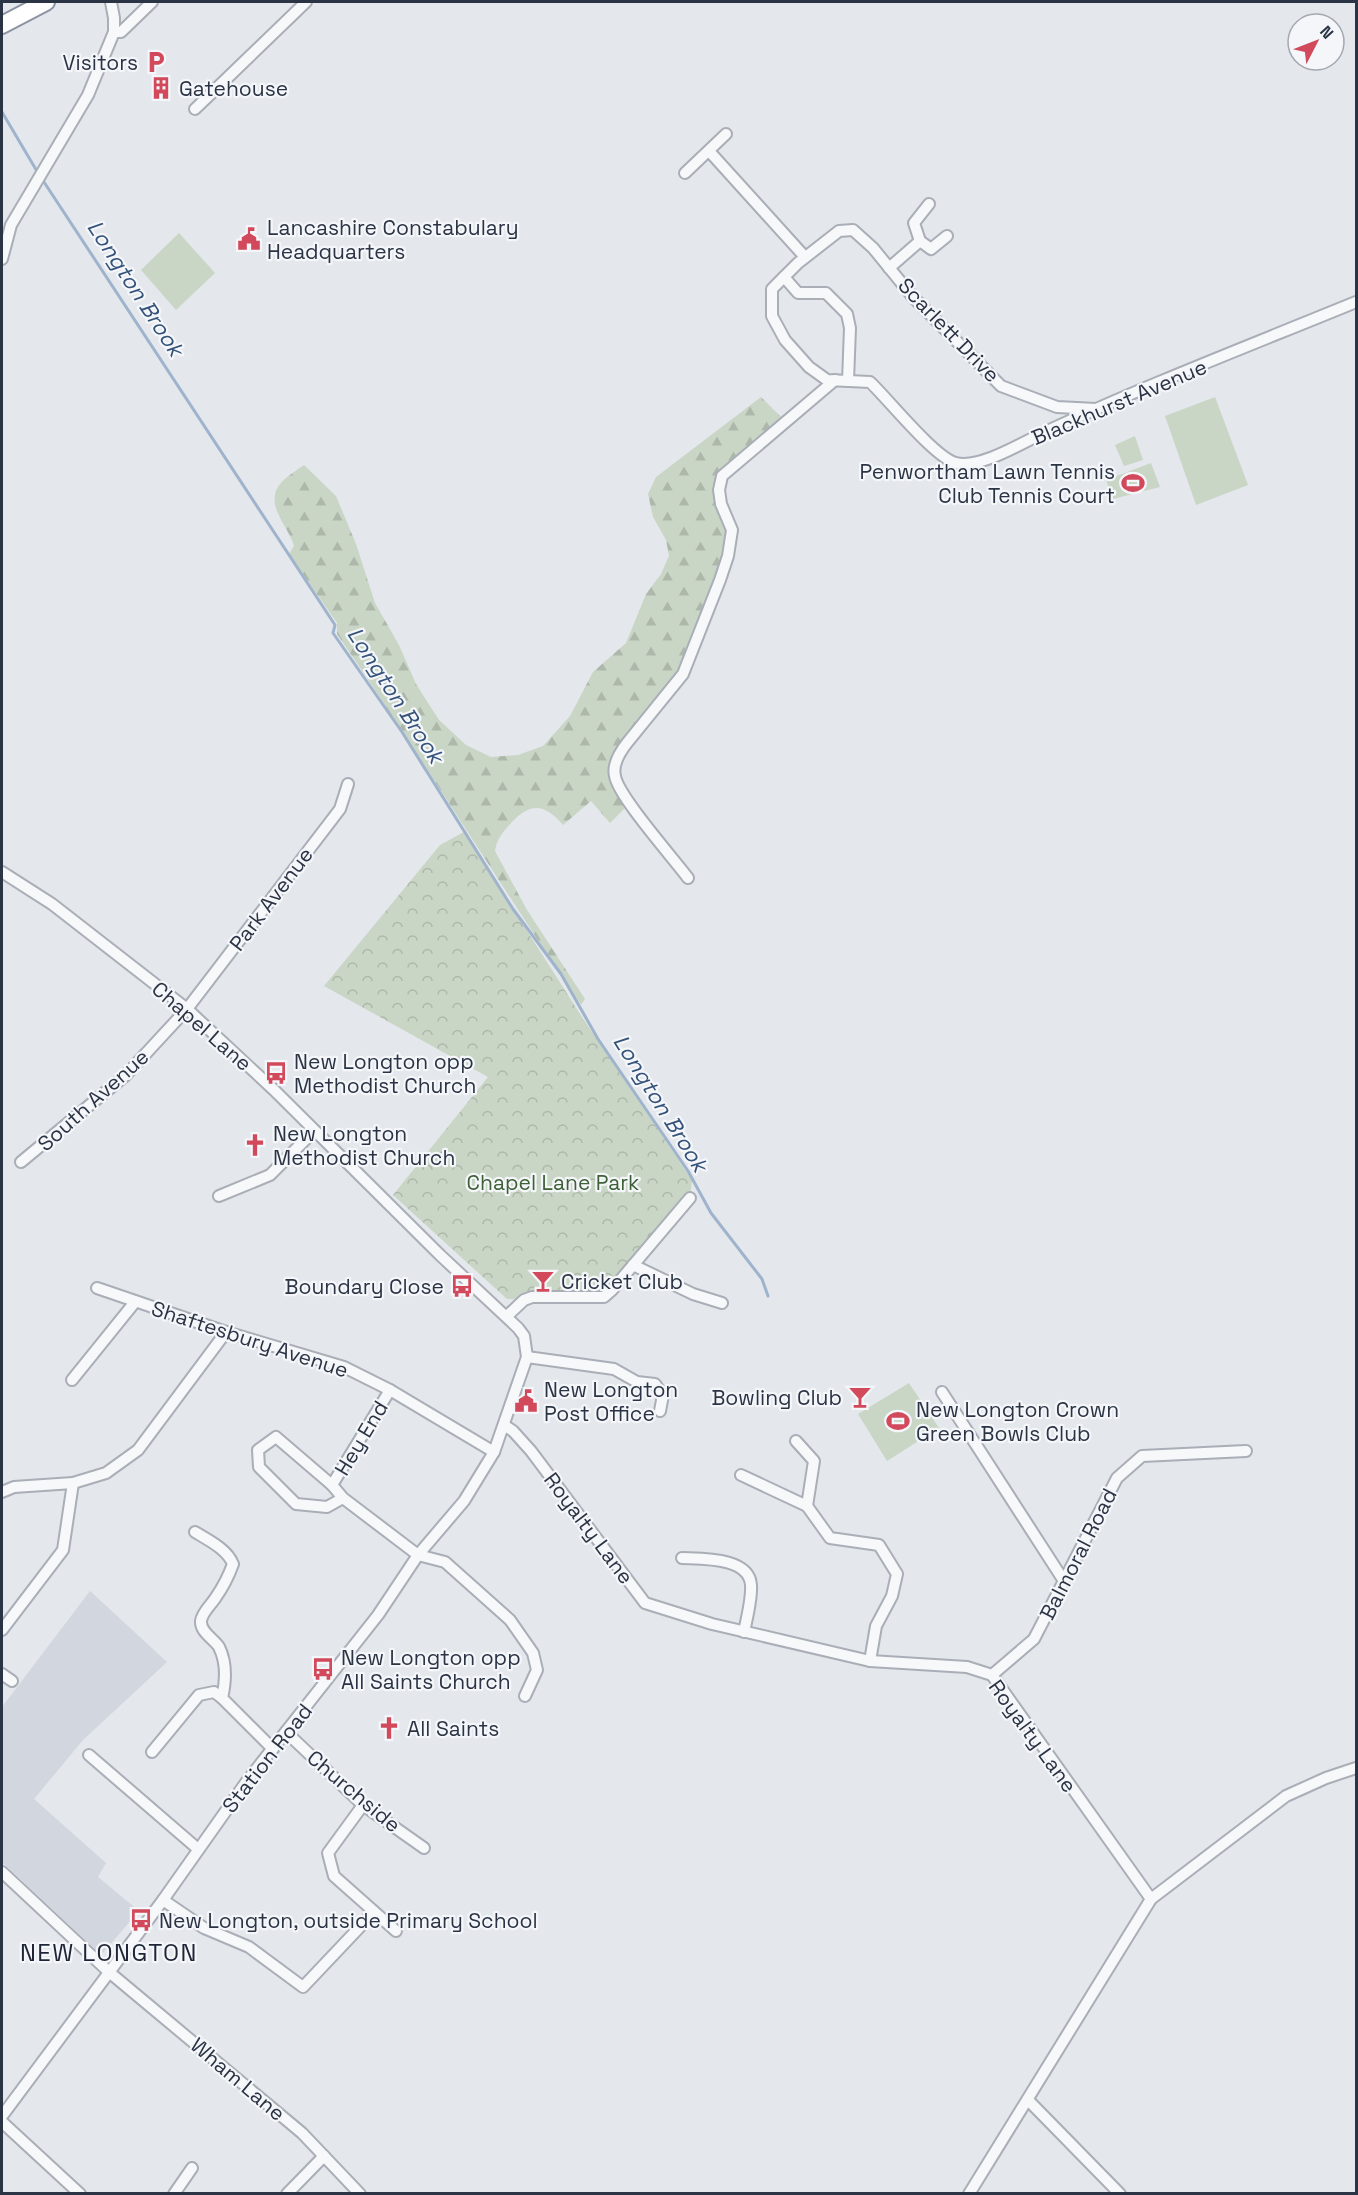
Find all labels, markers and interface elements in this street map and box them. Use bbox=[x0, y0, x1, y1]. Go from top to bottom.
north arrow bbox=[1286, 12, 1346, 72]
text: N bbox=[1315, 21, 1338, 43]
place label: Visitors bbox=[63, 49, 138, 76]
parking icon: Visitors bbox=[143, 49, 169, 75]
building icon: Gatehouse bbox=[148, 75, 174, 101]
place label: Gatehouse bbox=[179, 75, 288, 102]
place label: Lancashire Constabulary Headquarters bbox=[267, 214, 519, 265]
water label: Longton Brook bbox=[81, 215, 192, 363]
public building icon: Lancashire Constabulary Headquarters bbox=[236, 226, 262, 252]
street label: Scarlett Drive bbox=[892, 272, 1006, 388]
street label: Blackhurst Avenue bbox=[1027, 353, 1211, 451]
place label: Penwortham Lawn Tennis Club Tennis Court bbox=[859, 458, 1115, 509]
sports icon: Penwortham Lawn Tennis Club Tennis Court bbox=[1120, 470, 1146, 496]
water label: Longton Brook bbox=[341, 622, 452, 770]
street label: Park Avenue bbox=[223, 842, 319, 956]
street label: Chapel Lane bbox=[146, 975, 258, 1077]
water label: Longton Brook bbox=[608, 1029, 716, 1179]
street label: South Avenue bbox=[32, 1043, 154, 1157]
place label: New Longton opp Methodist Church bbox=[294, 1048, 476, 1099]
bus stop icon: New Longton opp Methodist Church bbox=[263, 1060, 289, 1086]
place label: New Longton Methodist Church bbox=[273, 1120, 455, 1171]
church icon: New Longton Methodist Church bbox=[242, 1132, 268, 1158]
park label: Chapel Lane Park bbox=[467, 1169, 639, 1196]
bar icon: Cricket Club bbox=[530, 1268, 556, 1294]
place label: Cricket Club bbox=[561, 1268, 683, 1295]
place label: Boundary Close bbox=[285, 1273, 444, 1300]
bus stop icon: Boundary Close bbox=[449, 1273, 475, 1299]
street label: Shaftesbury Avenue bbox=[148, 1294, 352, 1384]
place label: New Longton Post Office bbox=[544, 1376, 678, 1427]
place label: Bowling Club bbox=[711, 1384, 842, 1411]
bar icon: Bowling Club bbox=[847, 1384, 873, 1410]
public building icon: New Longton Post Office bbox=[513, 1388, 539, 1414]
street label: Hey End bbox=[328, 1396, 394, 1480]
place label: New Longton Crown Green Bowls Club bbox=[916, 1396, 1119, 1447]
sports icon: New Longton Crown Green Bowls Club bbox=[885, 1408, 911, 1434]
street label: Royalty Lane bbox=[538, 1467, 640, 1589]
street label: Balmoral Road bbox=[1033, 1484, 1123, 1624]
place label: New Longton opp All Saints Church bbox=[341, 1644, 521, 1695]
bus stop icon: New Longton opp All Saints Church bbox=[310, 1656, 336, 1682]
street label: Royalty Lane bbox=[983, 1674, 1083, 1798]
street label: Station Road bbox=[216, 1698, 318, 1818]
church icon: All Saints bbox=[376, 1715, 402, 1741]
place label: All Saints bbox=[407, 1715, 499, 1742]
street label: Churchside bbox=[302, 1744, 406, 1838]
bus stop icon: New Longton, outside Primary School bbox=[128, 1907, 154, 1933]
place label: New Longton, outside Primary School bbox=[159, 1907, 538, 1934]
district label: NEW LONGTON bbox=[20, 1937, 198, 1968]
street label: Wham Lane bbox=[185, 2031, 291, 2127]

